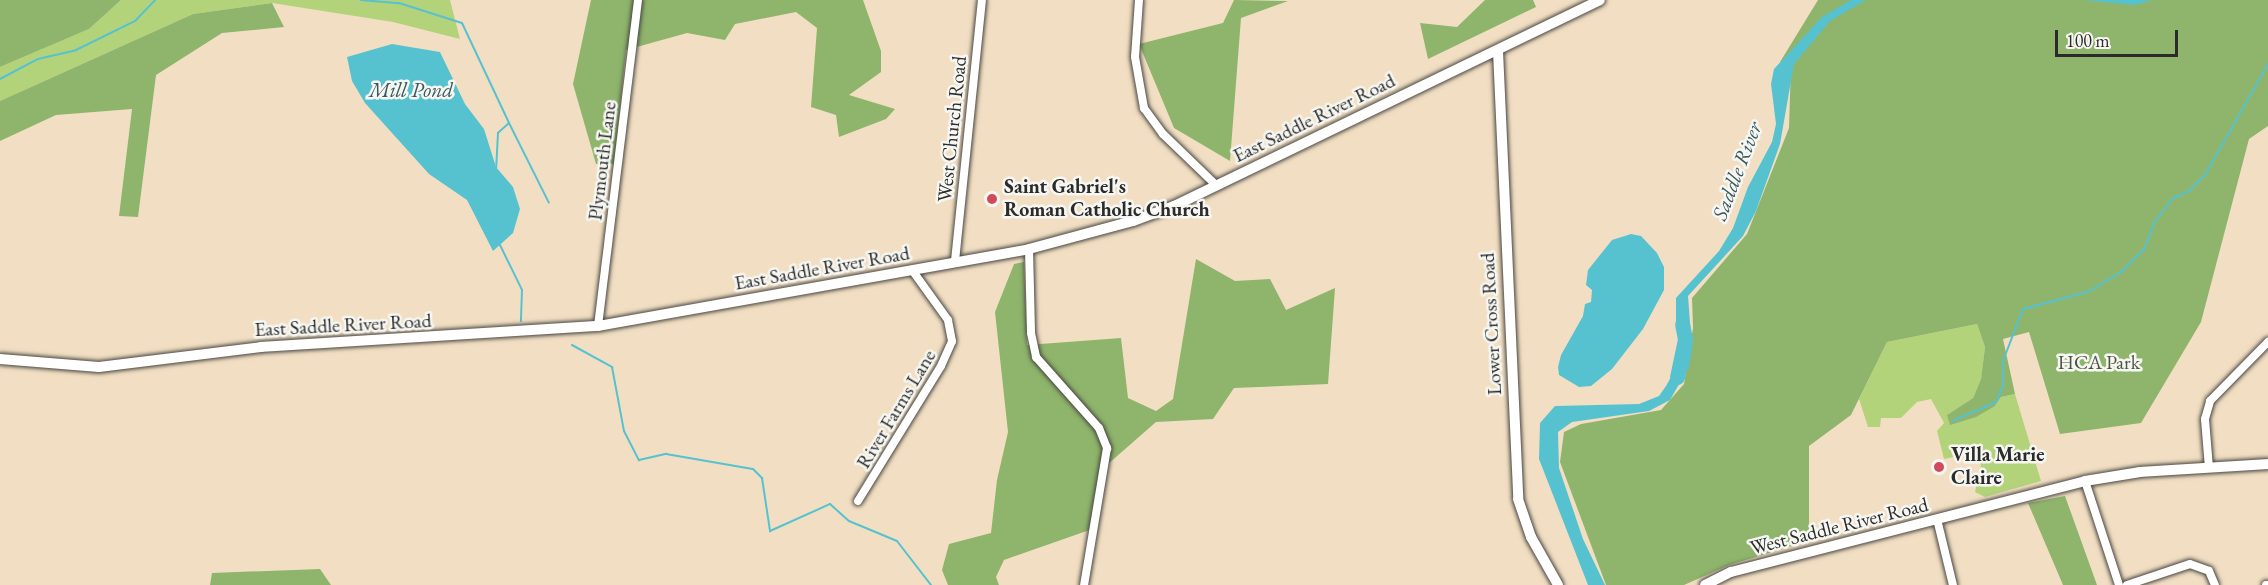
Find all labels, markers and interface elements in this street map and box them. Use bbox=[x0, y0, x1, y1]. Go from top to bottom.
scale bar bbox=[2058, 18, 2181, 56]
text: 100 m bbox=[2066, 29, 2110, 52]
street label: West Church Road bbox=[932, 55, 972, 203]
street label: East Saddle River Road bbox=[1229, 68, 1399, 168]
water label: Mill Pond bbox=[369, 77, 453, 103]
street label: Plymouth Lane bbox=[583, 100, 621, 222]
water label: Saddle River bbox=[1707, 118, 1767, 224]
place label: Saint Gabriel's Roman Catholic Church bbox=[1004, 175, 1210, 222]
marker: Saint Gabriel's Roman Catholic Church bbox=[985, 192, 999, 206]
street label: East Saddle River Road bbox=[733, 241, 911, 295]
street label: Lower Cross Road bbox=[1475, 252, 1507, 396]
street label: East Saddle River Road bbox=[254, 308, 432, 342]
street label: River Farms Lane bbox=[851, 345, 941, 473]
park label: HCA Park bbox=[2058, 350, 2140, 374]
place label: Villa Marie Claire bbox=[1951, 443, 2045, 490]
marker: Villa Marie Claire bbox=[1932, 460, 1946, 474]
street label: West Saddle River Road bbox=[1747, 492, 1931, 560]

